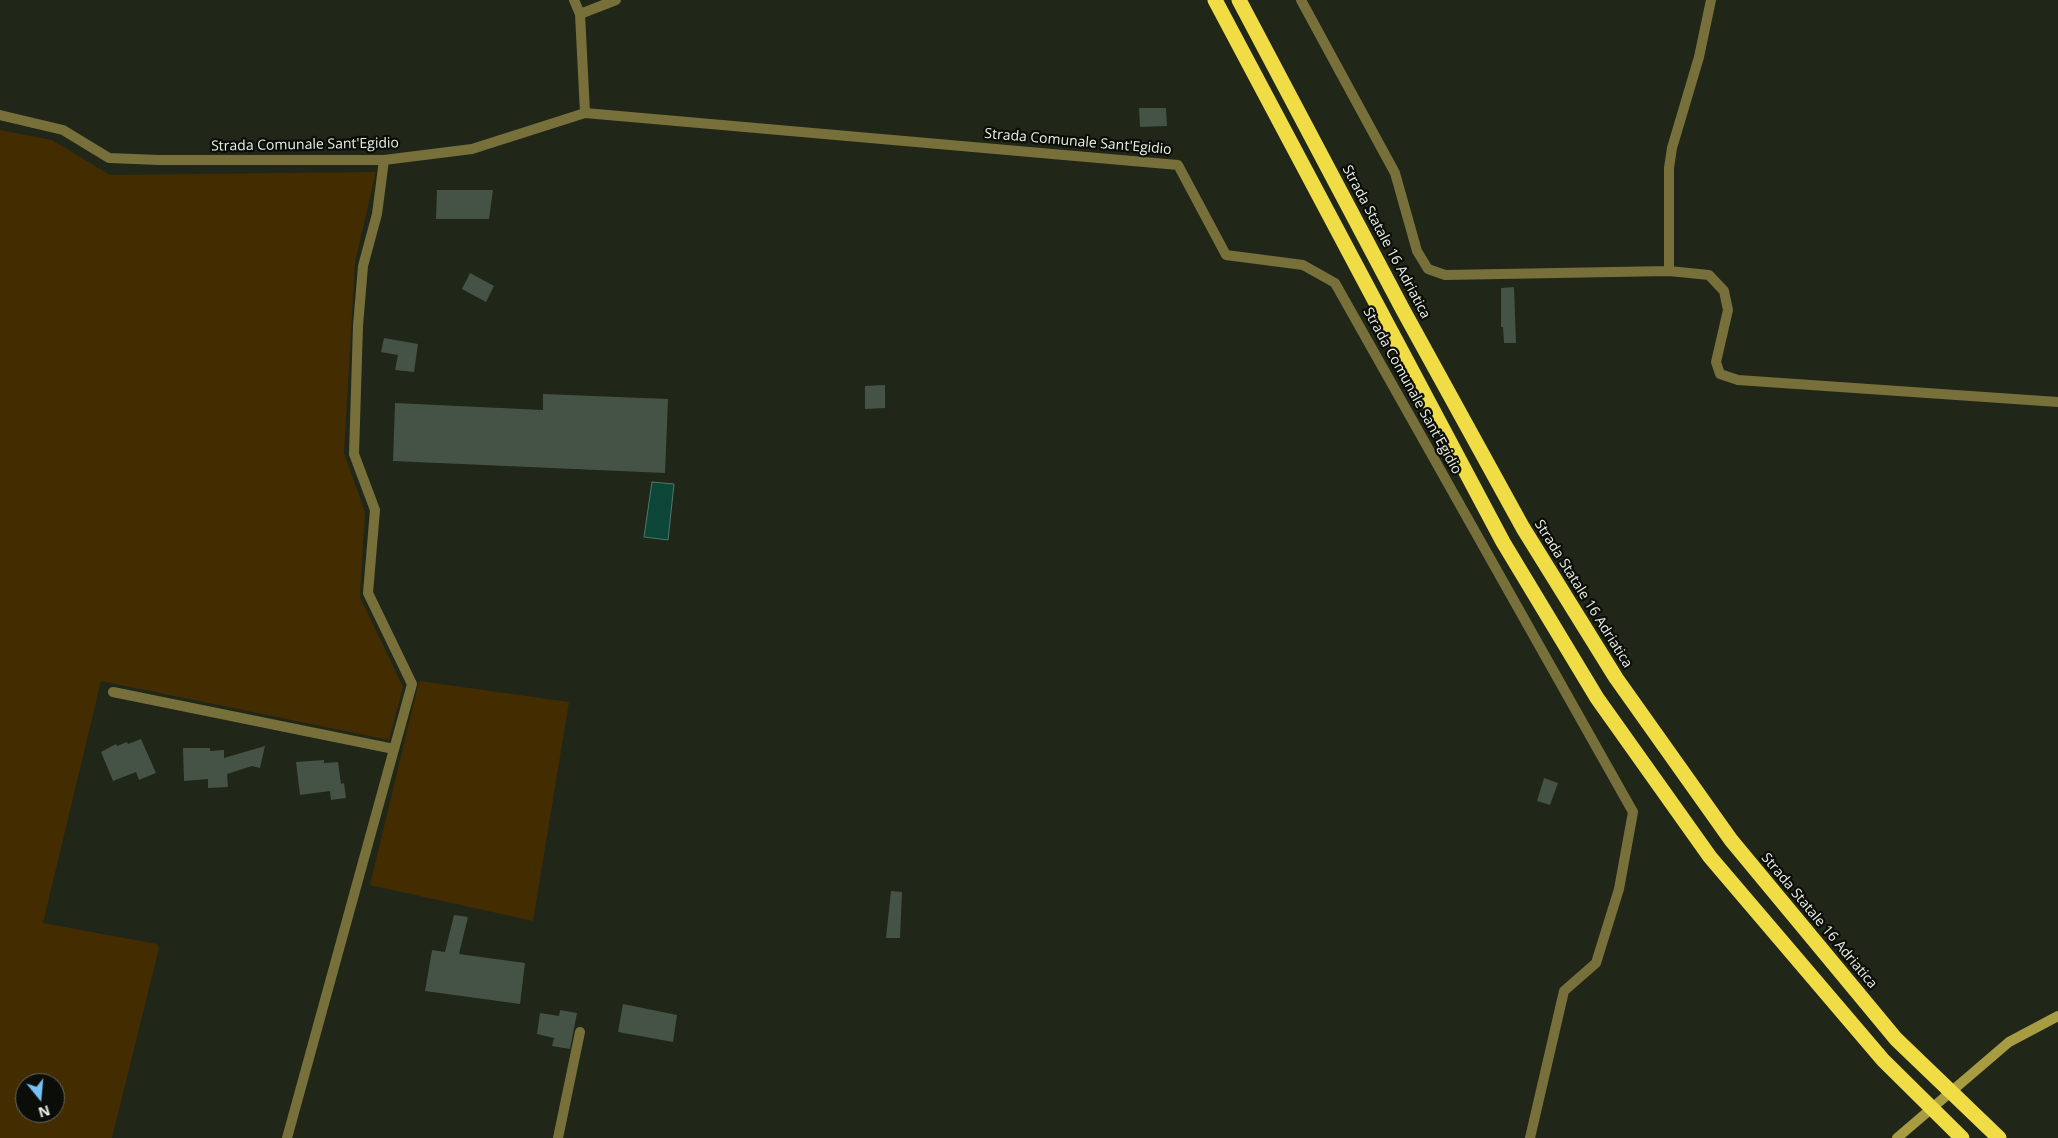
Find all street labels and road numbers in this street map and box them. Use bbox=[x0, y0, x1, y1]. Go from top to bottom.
street label: Strada Comunale Sant'Egidio bbox=[984, 125, 1172, 159]
street label: Strada Comunale Sant'Egidio bbox=[211, 135, 399, 155]
street label: Strada Statale 16 Adriatica bbox=[1338, 162, 1434, 322]
street label: Strada Comunale Sant'Egidio bbox=[1359, 305, 1465, 477]
street label: Strada Statale 16 Adriatica bbox=[1530, 517, 1636, 671]
street label: Strada Statale 16 Adriatica bbox=[1757, 850, 1881, 992]

